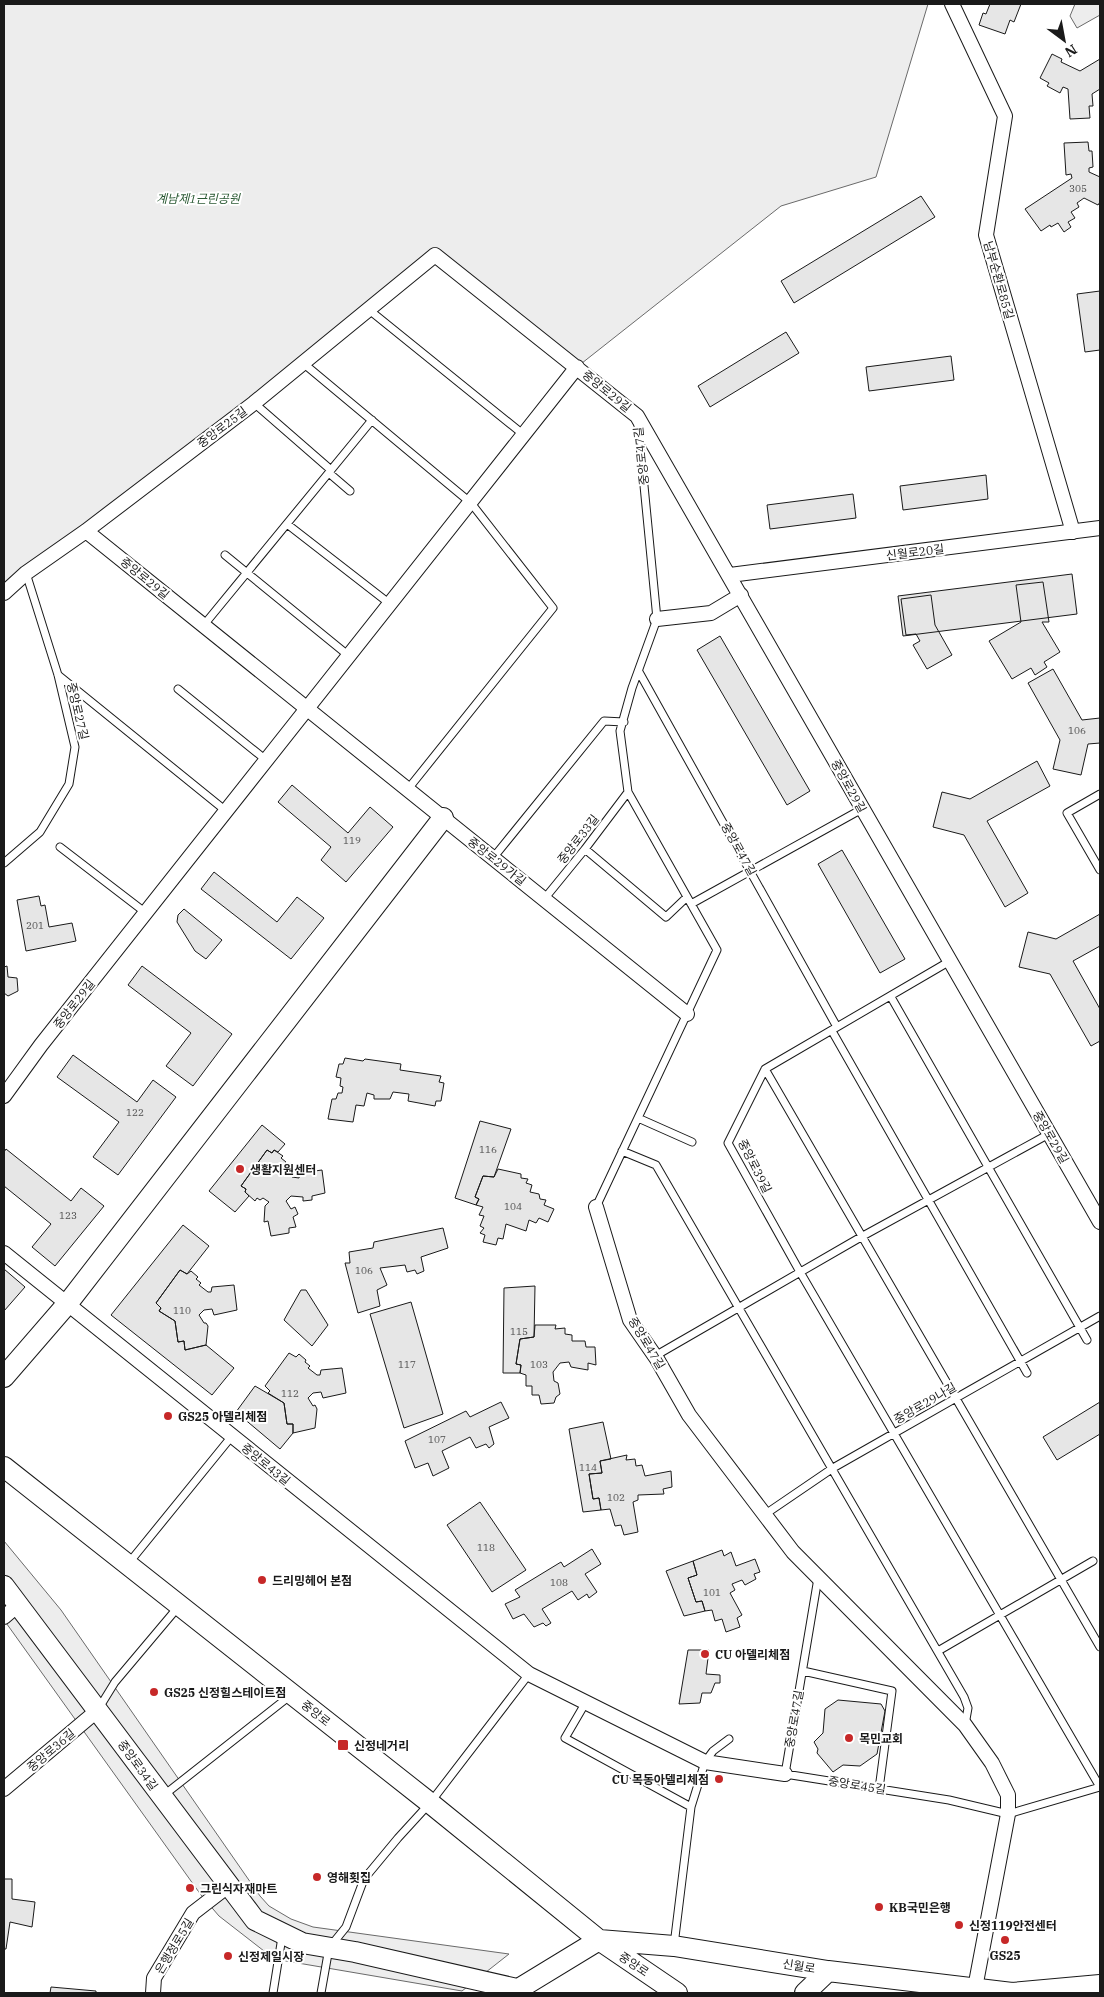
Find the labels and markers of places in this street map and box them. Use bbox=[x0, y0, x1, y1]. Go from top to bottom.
place label: 생활지원센터 bbox=[250, 1162, 316, 1177]
marker: 생활지원센터 bbox=[234, 1163, 246, 1175]
place label: GS25 아델리체점 bbox=[178, 1409, 267, 1424]
marker: GS25 아델리체점 bbox=[162, 1410, 174, 1422]
place label: 드리밍헤어 본점 bbox=[272, 1573, 352, 1588]
marker: 드리밍헤어 본점 bbox=[256, 1574, 268, 1586]
place label: CU 아델리체점 bbox=[715, 1647, 790, 1662]
marker: CU 아델리체점 bbox=[699, 1648, 711, 1660]
place label: GS25 신정힐스테이트점 bbox=[164, 1685, 286, 1700]
marker: GS25 신정힐스테이트점 bbox=[148, 1686, 160, 1698]
place label: 목민교회 bbox=[859, 1731, 903, 1746]
marker: 목민교회 bbox=[843, 1732, 855, 1744]
marker: 신정네거리 bbox=[336, 1738, 350, 1752]
place label: 신정네거리 bbox=[354, 1738, 409, 1753]
place label: CU 목동아델리체점 bbox=[612, 1772, 709, 1787]
marker: CU 목동아델리체점 bbox=[713, 1773, 725, 1785]
place label: 영해횟집 bbox=[327, 1870, 371, 1885]
marker: 영해횟집 bbox=[311, 1871, 323, 1883]
place label: 그린식자재마트 bbox=[200, 1881, 277, 1896]
marker: 그린식자재마트 bbox=[184, 1882, 196, 1894]
place label: KB국민은행 bbox=[889, 1900, 951, 1915]
marker: KB국민은행 bbox=[873, 1901, 885, 1913]
place label: 신정119안전센터 bbox=[969, 1918, 1057, 1933]
marker: 신정119안전센터 bbox=[953, 1919, 965, 1931]
marker: GS25 bbox=[999, 1934, 1011, 1946]
place label: GS25 bbox=[989, 1948, 1021, 1963]
place label: 신정제일시장 bbox=[238, 1949, 304, 1964]
marker: 신정제일시장 bbox=[222, 1950, 234, 1962]

